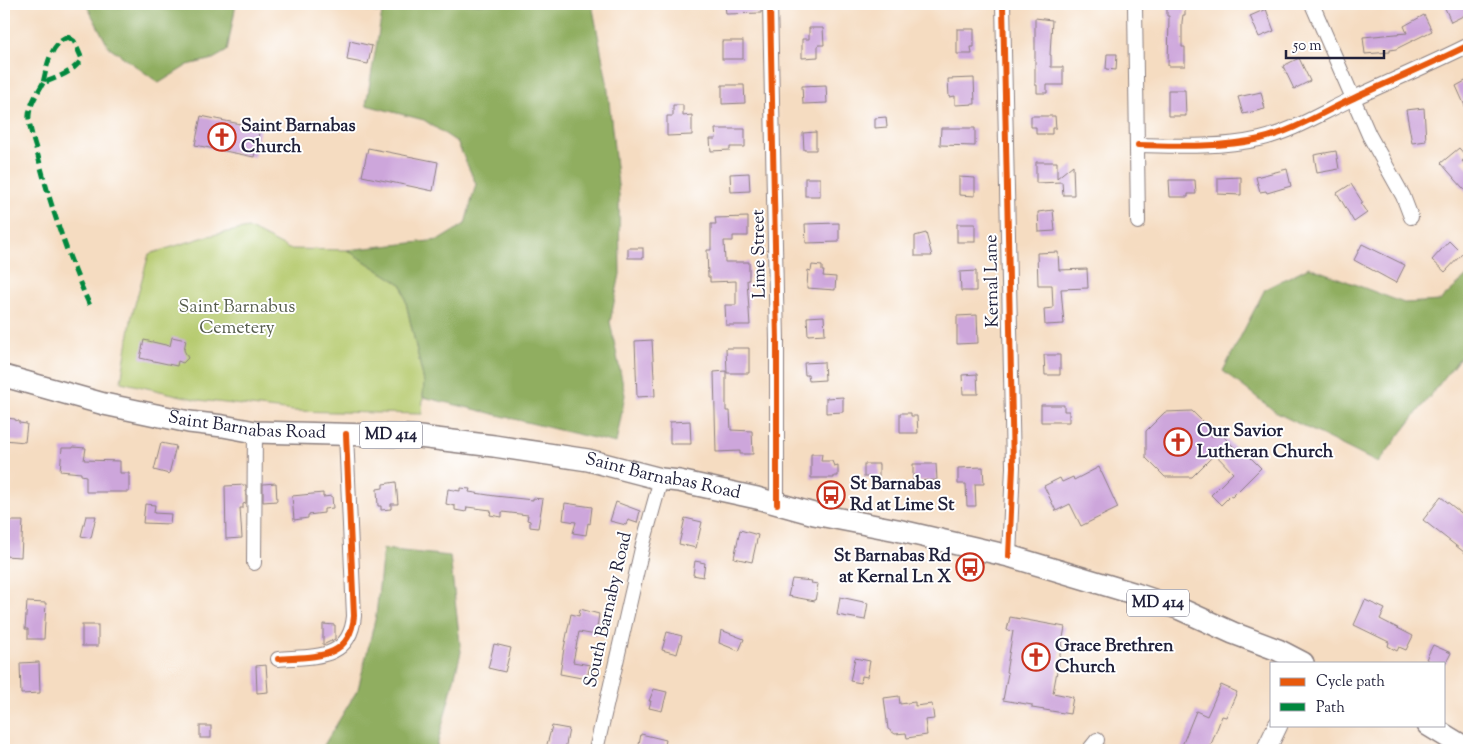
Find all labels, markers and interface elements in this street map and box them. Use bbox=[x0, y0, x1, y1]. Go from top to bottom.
scale bar bbox=[1286, 28, 1383, 60]
text: 50 m bbox=[1292, 36, 1322, 57]
place label: Saint Barnabas Church bbox=[241, 114, 356, 161]
church icon: Saint Barnabas Church bbox=[207, 122, 237, 152]
street label: Lime Street bbox=[746, 209, 774, 299]
street label: Kernal Lane bbox=[979, 234, 1007, 328]
park label: Saint Barnabus Cemetery bbox=[179, 295, 295, 342]
street label: Saint Barnabas Road bbox=[165, 405, 326, 447]
place label: Our Savior Lutheran Church bbox=[1197, 419, 1334, 466]
road number: MD 414 bbox=[360, 422, 422, 448]
church icon: Our Savior Lutheran Church bbox=[1163, 427, 1193, 457]
street label: Saint Barnabas Road bbox=[582, 447, 743, 507]
place label: St Barnabas Rd at Lime St bbox=[850, 472, 955, 519]
bus stop icon: St Barnabas Rd at Lime St bbox=[816, 480, 846, 510]
street label: South Barnaby Road bbox=[578, 530, 640, 690]
place label: St Barnabas Rd at Kernal Ln X bbox=[834, 544, 952, 591]
bus stop icon: St Barnabas Rd at Kernal Ln X bbox=[955, 552, 985, 582]
road number: MD 414 bbox=[1127, 590, 1189, 616]
place label: Grace Brethren Church bbox=[1055, 634, 1174, 681]
church icon: Grace Brethren Church bbox=[1021, 642, 1051, 672]
legend bbox=[1270, 662, 1446, 726]
text: Cycle path bbox=[1316, 672, 1385, 693]
text: Path bbox=[1316, 698, 1345, 719]

